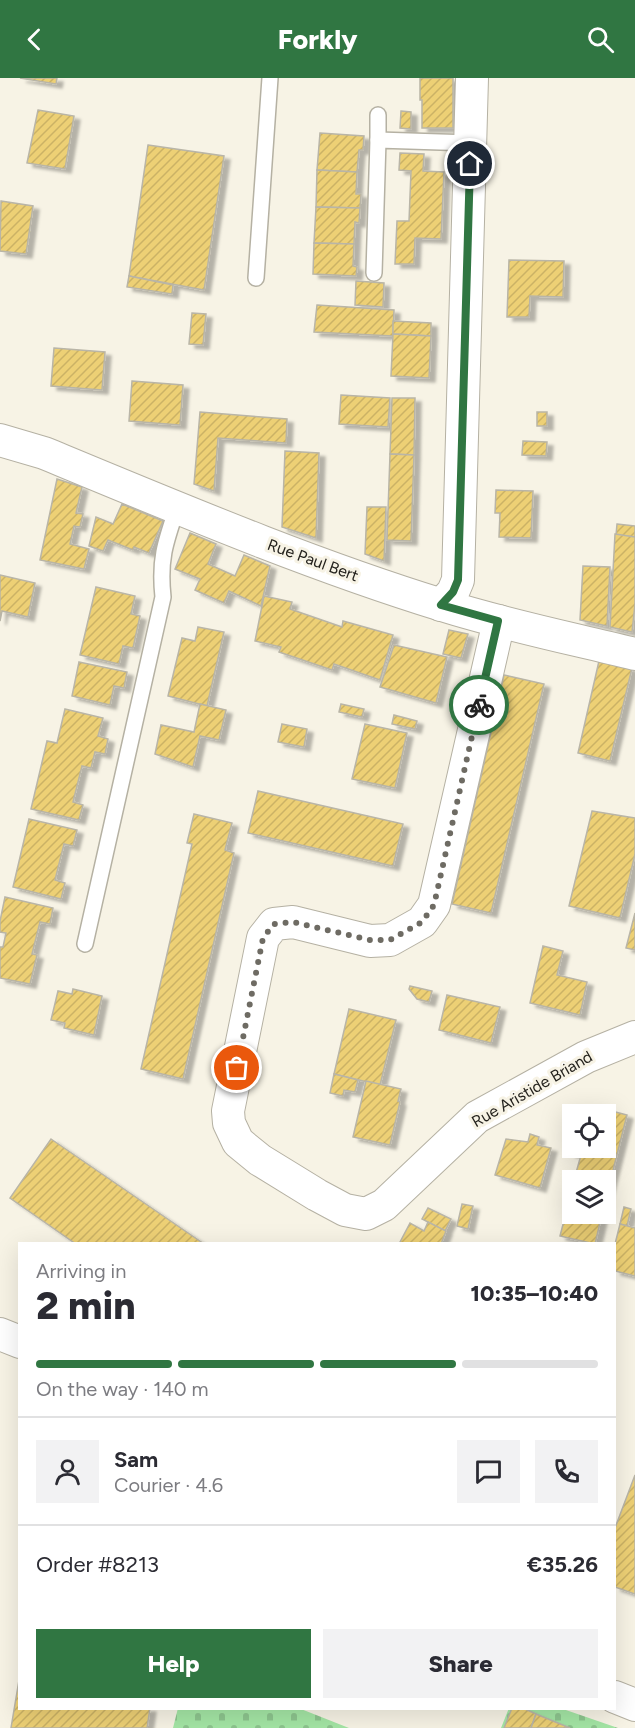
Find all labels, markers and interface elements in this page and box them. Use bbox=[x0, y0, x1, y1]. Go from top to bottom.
icon: back bbox=[18, 23, 51, 56]
text: Forkly bbox=[278, 23, 357, 56]
icon: search bbox=[584, 23, 617, 56]
pin bbox=[444, 138, 495, 189]
icon: home bbox=[453, 147, 486, 180]
street label: Rue Paul Bert bbox=[265, 535, 361, 585]
courier bbox=[449, 675, 509, 735]
icon: bike bbox=[463, 689, 496, 722]
pin bbox=[211, 1042, 262, 1093]
street label: Rue Aristide Briand bbox=[468, 1047, 596, 1131]
icon: bag bbox=[220, 1051, 253, 1084]
map controls bbox=[562, 1104, 616, 1224]
button: locate bbox=[562, 1104, 616, 1158]
button: layers bbox=[562, 1170, 616, 1224]
text: Arriving in bbox=[36, 1259, 126, 1283]
text: 10:35–10:40 bbox=[471, 1280, 598, 1307]
text: 2 min bbox=[36, 1282, 136, 1329]
text: On the way · 140 m bbox=[36, 1377, 209, 1401]
button: person bbox=[36, 1440, 99, 1503]
button: chat bbox=[457, 1440, 520, 1503]
button: phone bbox=[535, 1440, 598, 1503]
text: Sam bbox=[114, 1446, 158, 1473]
text: Courier · 4.6 bbox=[114, 1473, 223, 1497]
text: Order #8213 bbox=[36, 1551, 159, 1578]
text: €35.26 bbox=[527, 1551, 598, 1578]
button: Help bbox=[36, 1629, 311, 1698]
button: Share bbox=[323, 1629, 598, 1698]

